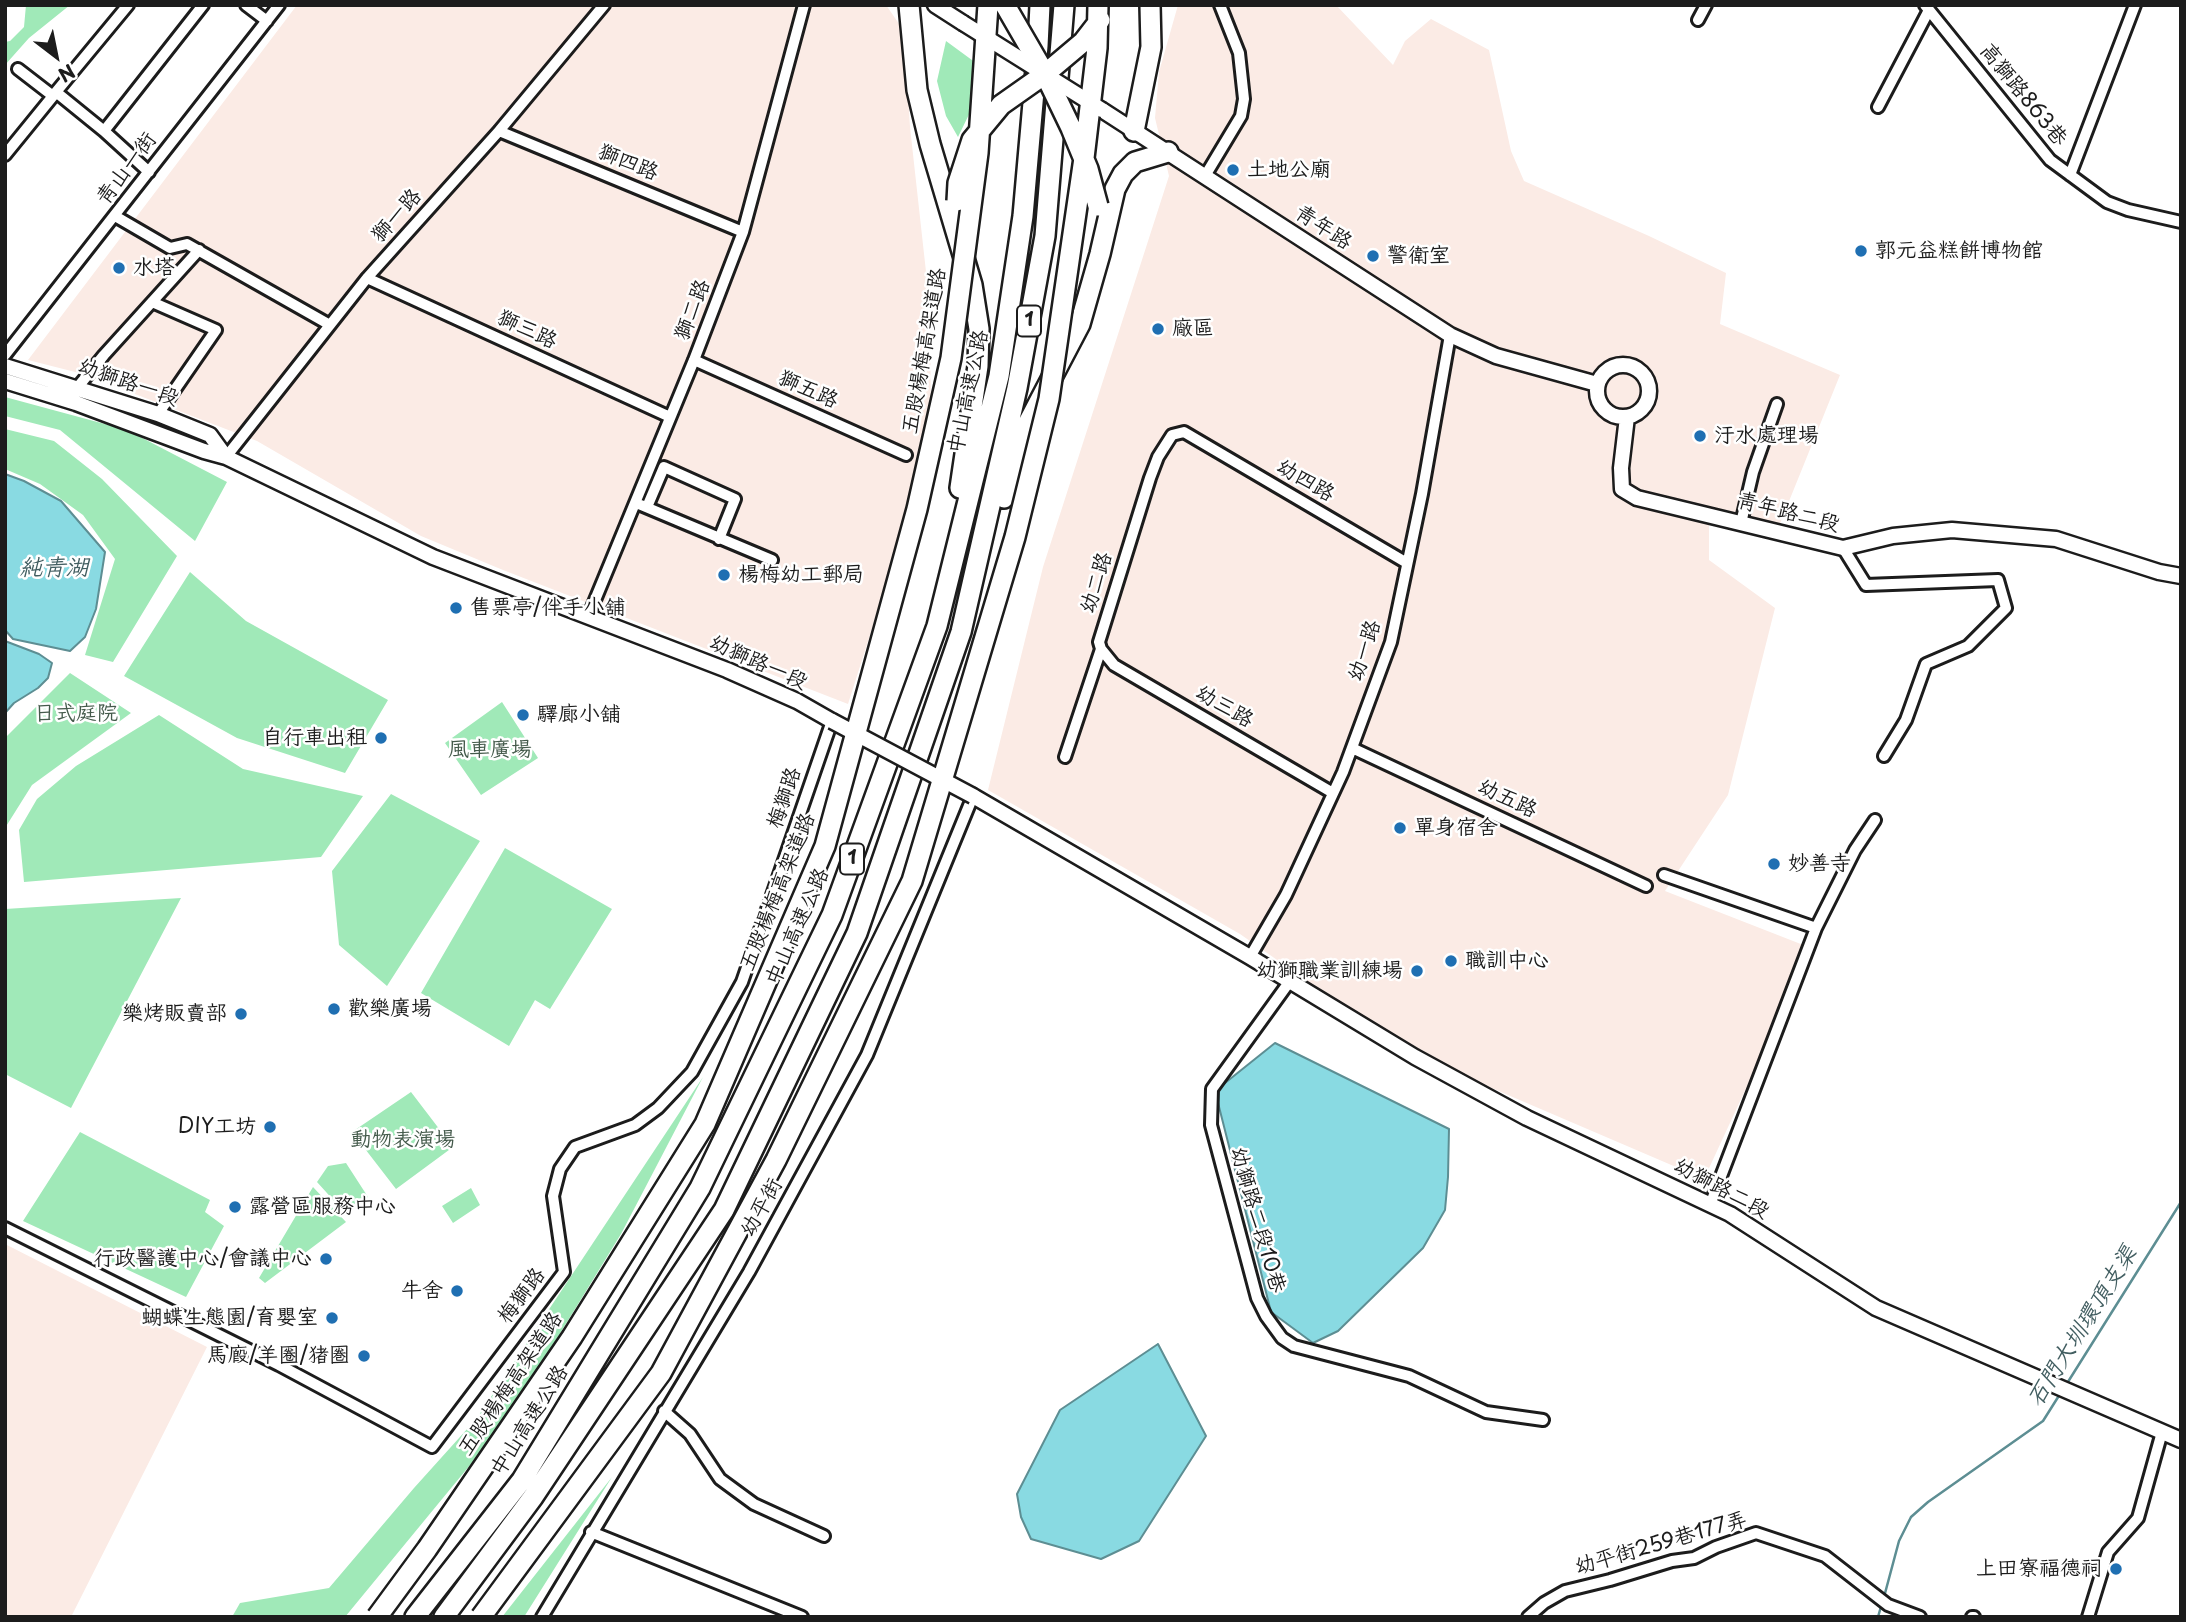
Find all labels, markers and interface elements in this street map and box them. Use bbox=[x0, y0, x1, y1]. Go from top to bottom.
north arrow bbox=[21, 21, 91, 91]
street label: 高獅路863巷 bbox=[1974, 39, 2072, 151]
text: N bbox=[53, 58, 81, 90]
street label: 青山一街 bbox=[92, 128, 162, 210]
street label: 獅四路 bbox=[594, 140, 662, 186]
place label: 土地公廟 bbox=[1247, 157, 1331, 183]
marker: 土地公廟 bbox=[1225, 162, 1241, 178]
street label: 獅一路 bbox=[367, 184, 427, 248]
street label: 青年路 bbox=[1290, 200, 1356, 256]
place label: 郭元益糕餅博物館 bbox=[1875, 238, 2043, 264]
place label: 警衛室 bbox=[1387, 243, 1450, 269]
marker: 郭元益糕餅博物館 bbox=[1853, 243, 1869, 259]
marker: 警衛室 bbox=[1365, 248, 1381, 264]
place label: 水塔 bbox=[133, 255, 175, 281]
marker: 水塔 bbox=[111, 260, 127, 276]
street label: 五股楊梅高架道路 bbox=[898, 266, 952, 436]
street label: 獅二路 bbox=[670, 276, 716, 344]
street label: 獅三路 bbox=[493, 305, 561, 355]
road number: 1 bbox=[1017, 306, 1041, 336]
place label: 廠區 bbox=[1172, 316, 1214, 342]
marker: 廠區 bbox=[1150, 321, 1166, 337]
street label: 中山高速公路 bbox=[944, 328, 994, 456]
street label: 幼獅路一段 bbox=[74, 354, 182, 412]
street label: 獅五路 bbox=[774, 366, 842, 414]
place label: 汙水處理場 bbox=[1714, 423, 1819, 449]
marker: 汙水處理場 bbox=[1692, 428, 1708, 444]
street label: 幼四路 bbox=[1271, 454, 1339, 508]
street label: 青年路二段 bbox=[1734, 488, 1842, 538]
street label: 幼二路 bbox=[1076, 549, 1118, 617]
water label: 純青湖 bbox=[20, 555, 88, 583]
place label: 楊梅幼工郵局 bbox=[738, 562, 864, 588]
marker: 楊梅幼工郵局 bbox=[716, 567, 732, 583]
place label: 售票亭/伴手小舖 bbox=[470, 595, 626, 621]
marker: 售票亭/伴手小舖 bbox=[448, 600, 464, 616]
street label: 幼一路 bbox=[1343, 617, 1387, 685]
street label: 幼獅路一段 bbox=[705, 630, 811, 696]
street label: 幼三路 bbox=[1190, 680, 1258, 734]
park label: 日式庭院 bbox=[34, 701, 118, 727]
place label: 驛廊小舖 bbox=[537, 702, 621, 728]
marker: 驛廊小舖 bbox=[515, 707, 531, 723]
place label: 自行車出租 bbox=[262, 725, 367, 751]
marker: 自行車出租 bbox=[373, 730, 389, 746]
park label: 風車廣場 bbox=[448, 737, 532, 763]
street label: 梅獅路 bbox=[763, 764, 807, 832]
street label: 幼五路 bbox=[1473, 774, 1541, 824]
street label: 五股楊梅高架道路 bbox=[735, 809, 821, 975]
place label: 單身宿舍 bbox=[1414, 815, 1498, 841]
marker: 單身宿舍 bbox=[1392, 820, 1408, 836]
road number: 1 bbox=[840, 844, 864, 874]
place label: 妙善寺 bbox=[1788, 851, 1851, 877]
marker: 妙善寺 bbox=[1766, 856, 1782, 872]
street label: 中山高速公路 bbox=[761, 864, 835, 990]
place label: 職訓中心 bbox=[1465, 948, 1549, 974]
marker: 職訓中心 bbox=[1443, 953, 1459, 969]
place label: 幼獅職業訓練場 bbox=[1256, 958, 1403, 984]
marker: 幼獅職業訓練場 bbox=[1409, 963, 1425, 979]
place label: 歡樂廣場 bbox=[348, 996, 432, 1022]
place label: 樂烤販賣部 bbox=[122, 1001, 227, 1027]
marker: 歡樂廣場 bbox=[326, 1001, 342, 1017]
marker: 樂烤販賣部 bbox=[233, 1006, 249, 1022]
place label: DIY工坊 bbox=[178, 1114, 256, 1140]
marker: DIY工坊 bbox=[262, 1119, 278, 1135]
park label: 動物表演場 bbox=[351, 1127, 455, 1153]
street label: 幼獅路二段10巷 bbox=[1224, 1144, 1290, 1296]
street label: 幼獅路二段 bbox=[1669, 1153, 1773, 1225]
street label: 幼平街 bbox=[736, 1174, 788, 1242]
place label: 露營區服務中心 bbox=[249, 1194, 396, 1220]
marker: 露營區服務中心 bbox=[227, 1199, 243, 1215]
water label: 石門大圳環頂支渠 bbox=[2023, 1242, 2143, 1412]
place label: 行政醫護中心/會議中心 bbox=[93, 1246, 312, 1272]
marker: 行政醫護中心/會議中心 bbox=[318, 1251, 334, 1267]
street label: 梅獅路 bbox=[493, 1263, 551, 1329]
place label: 牛舍 bbox=[401, 1278, 443, 1304]
marker: 牛舍 bbox=[449, 1283, 465, 1299]
place label: 蝴蝶生態園/育嬰室 bbox=[141, 1305, 318, 1331]
street label: 五股楊梅高架道路 bbox=[454, 1307, 568, 1461]
marker: 蝴蝶生態園/育嬰室 bbox=[324, 1310, 340, 1326]
place label: 馬廄/羊圈/猪圏 bbox=[207, 1343, 350, 1369]
marker: 馬廄/羊圈/猪圏 bbox=[356, 1348, 372, 1364]
street label: 中山高速公路 bbox=[486, 1361, 574, 1481]
street label: 幼平街259巷177弄 bbox=[1572, 1507, 1750, 1581]
place label: 上田寮福德祠 bbox=[1976, 1556, 2102, 1582]
marker: 上田寮福德祠 bbox=[2108, 1561, 2124, 1577]

